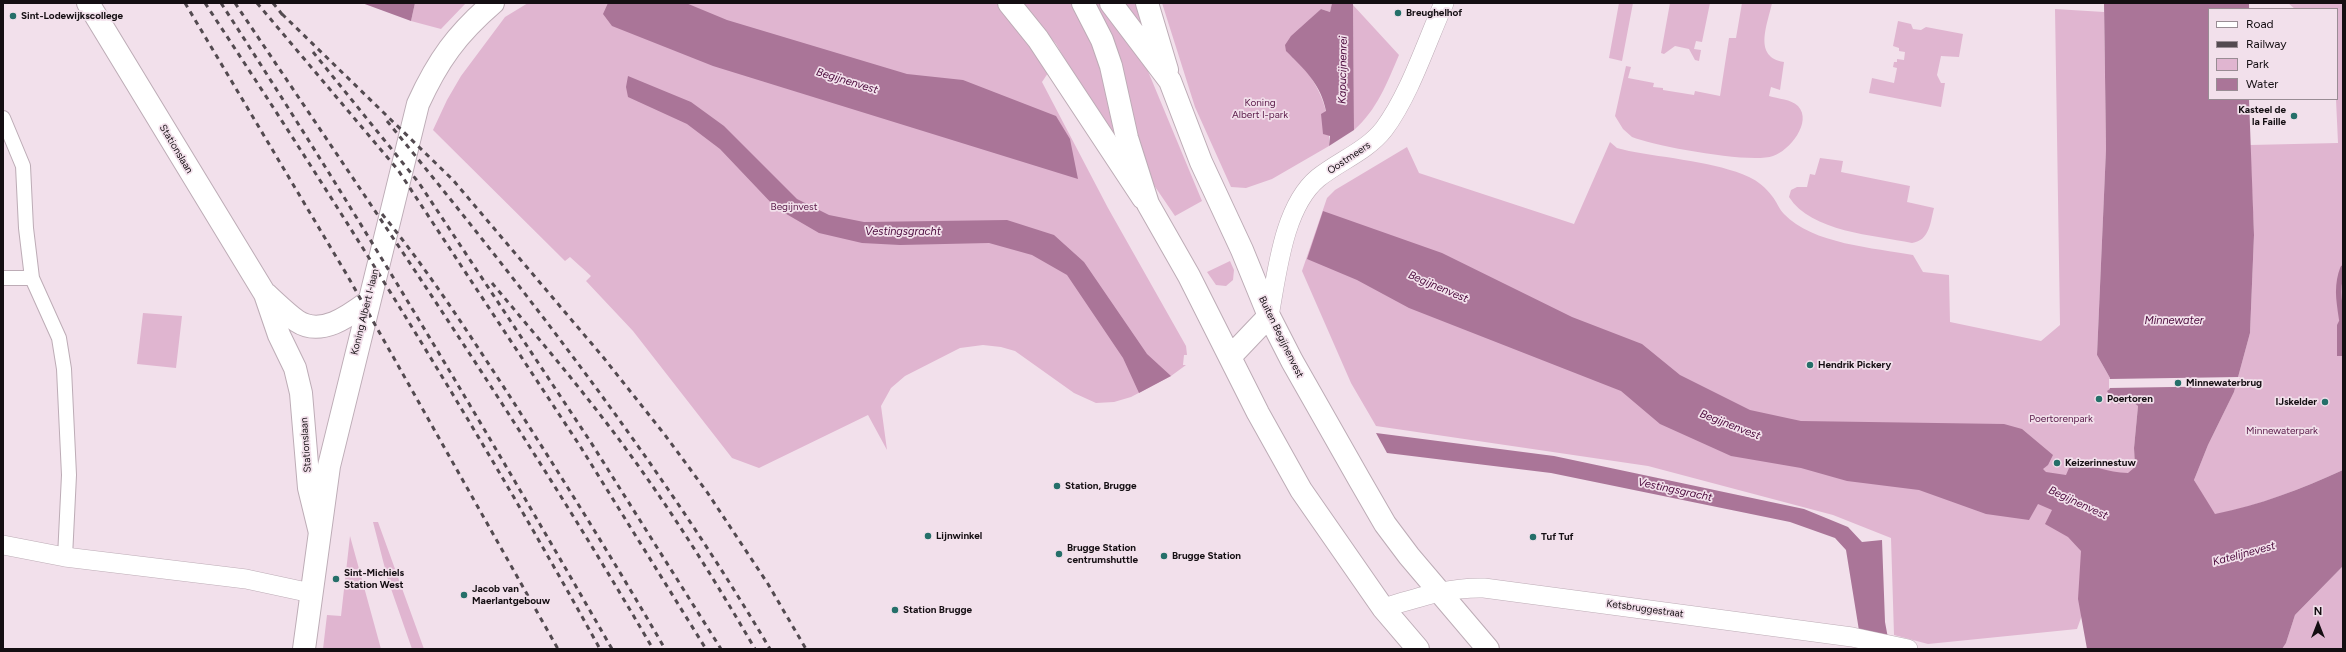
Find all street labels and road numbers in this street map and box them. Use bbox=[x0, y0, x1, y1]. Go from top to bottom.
street label: Stationslaan bbox=[157, 122, 195, 176]
street label: Oostmeers bbox=[1325, 139, 1373, 177]
street label: Koning Albert I-laan bbox=[348, 268, 382, 356]
street label: Buiten Begijnenvest bbox=[1256, 294, 1306, 380]
street label: Stationslaan bbox=[298, 417, 314, 473]
street label: Ketsbruggestraat bbox=[1606, 598, 1684, 620]

